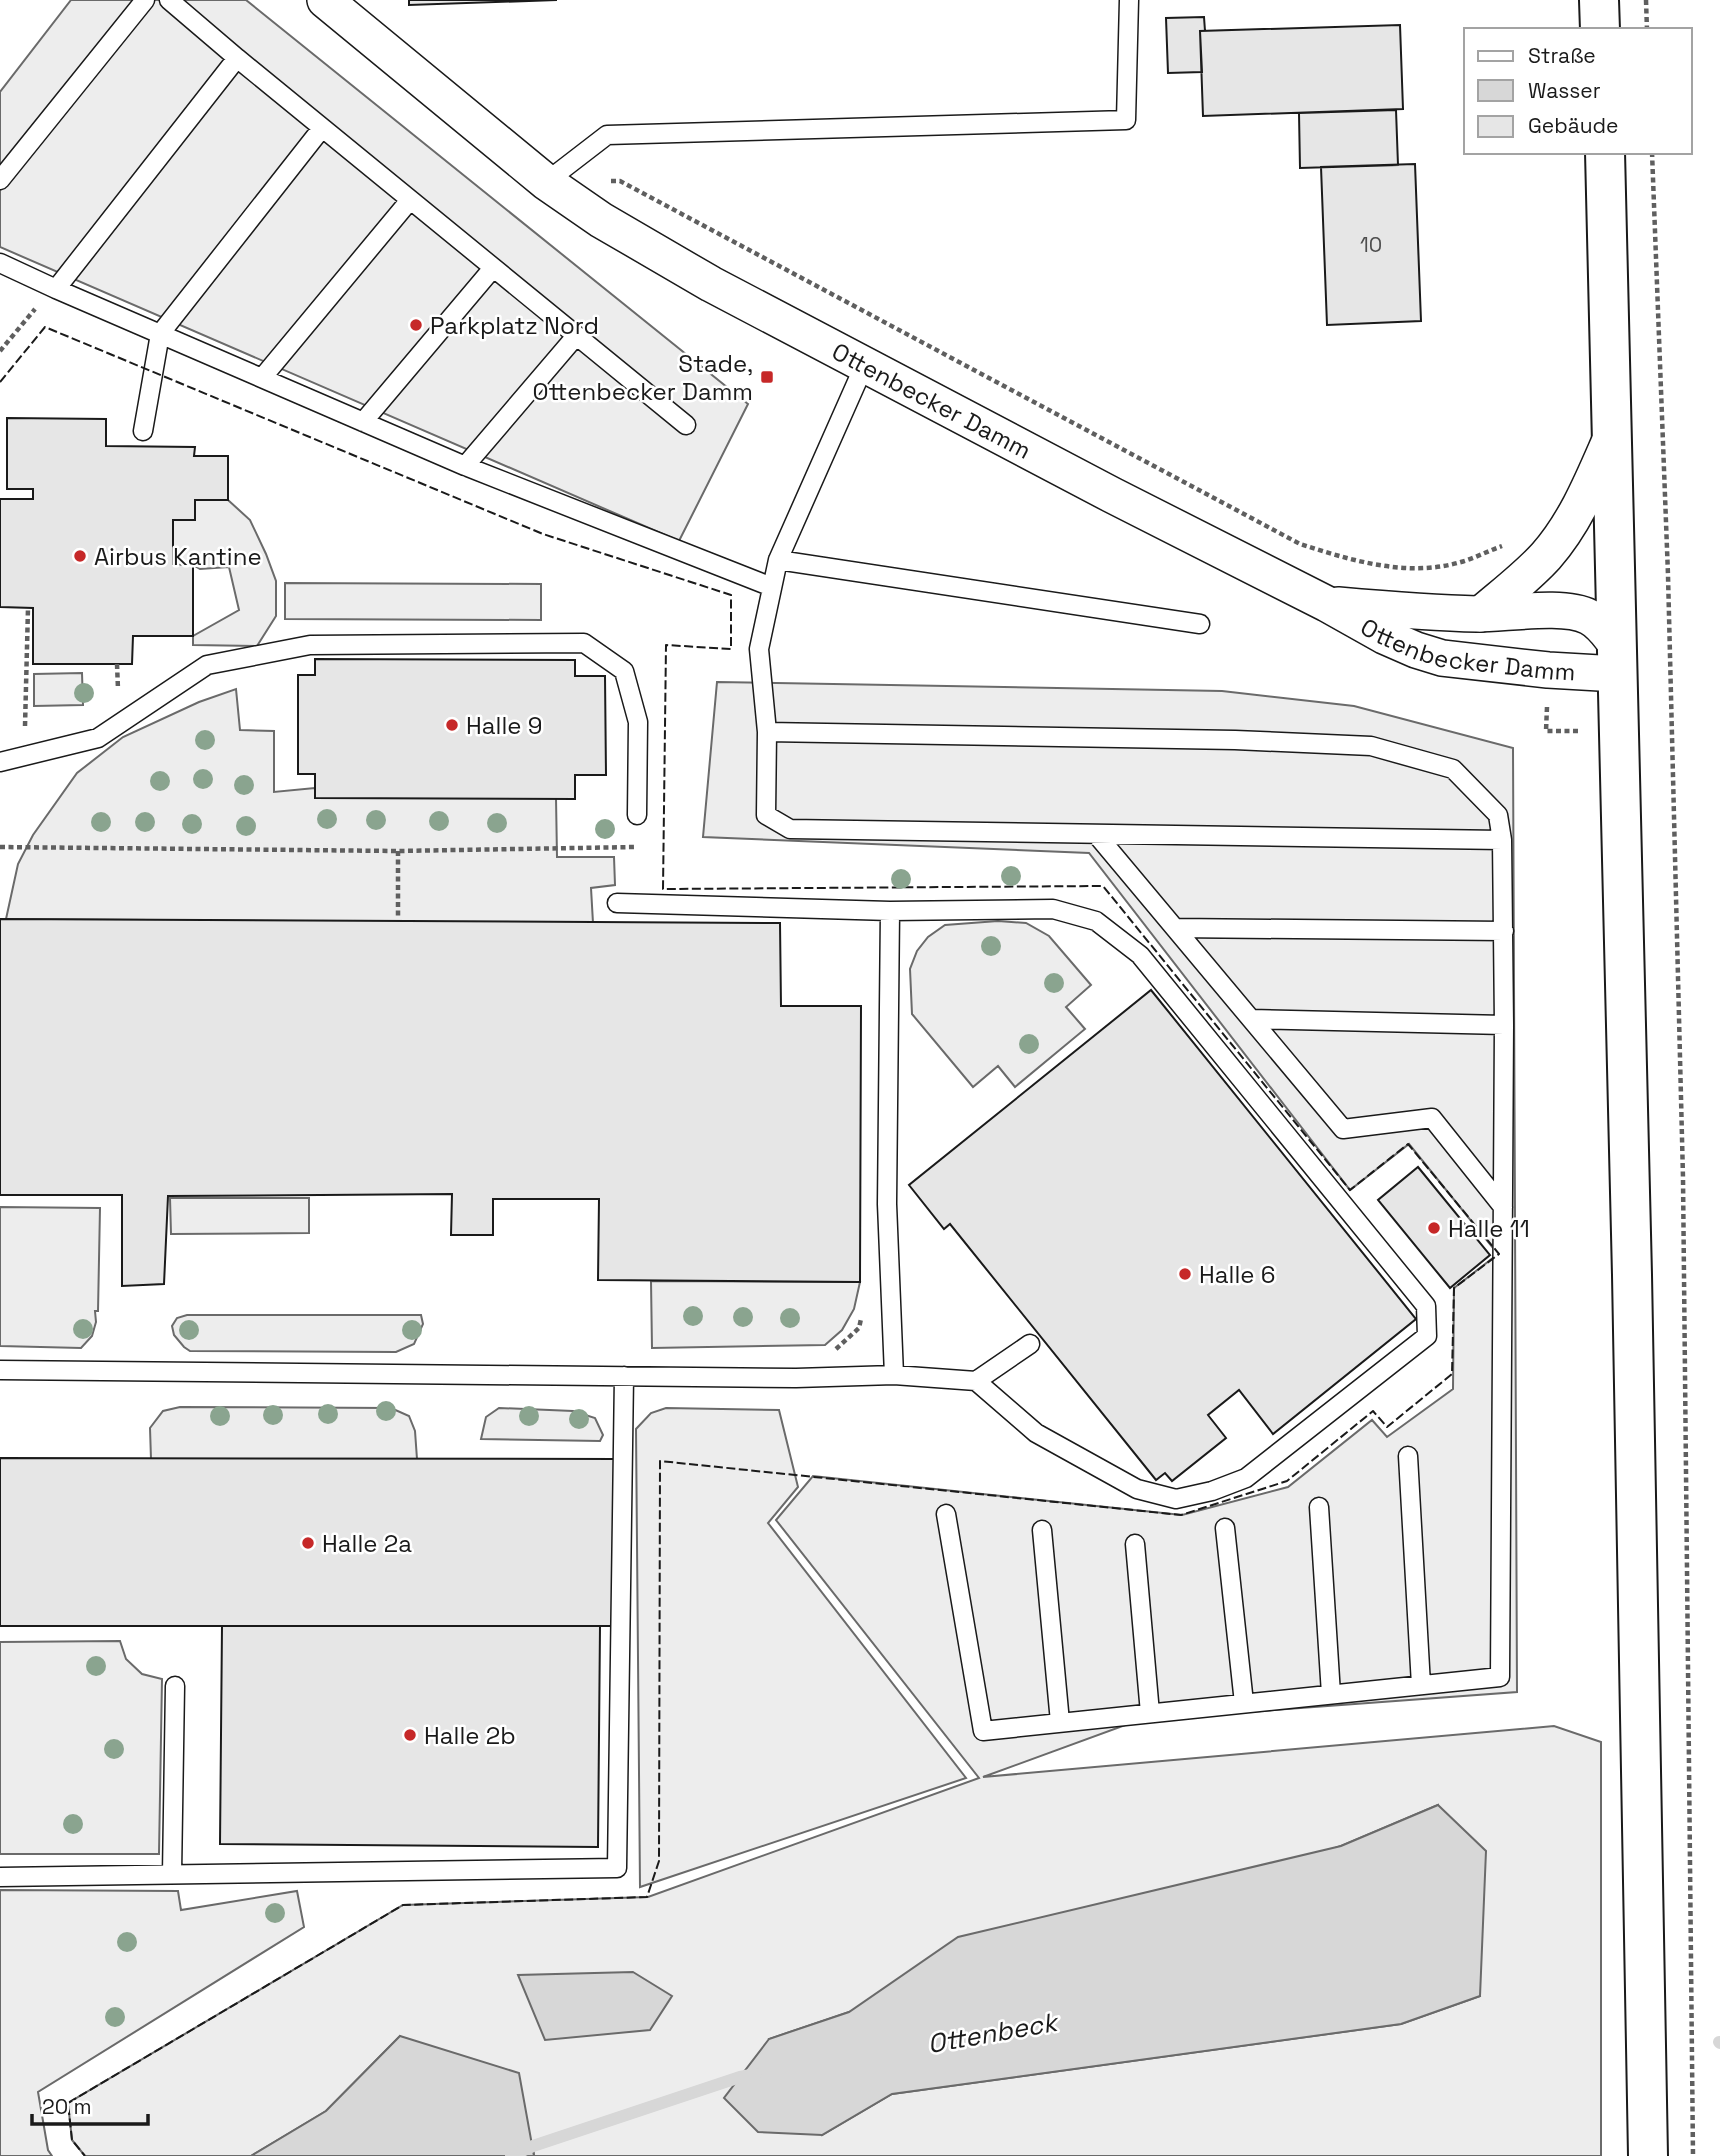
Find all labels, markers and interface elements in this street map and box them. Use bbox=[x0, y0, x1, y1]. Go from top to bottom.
legend bbox=[1464, 28, 1692, 154]
text: Straße bbox=[1528, 42, 1596, 69]
text: Wasser bbox=[1528, 77, 1601, 104]
text: Gebäude bbox=[1528, 112, 1618, 139]
house number: 10 bbox=[1360, 231, 1382, 258]
place label: Parkplatz Nord bbox=[430, 310, 599, 341]
marker: Parkplatz Nord bbox=[408, 317, 424, 333]
street label: Ottenbecker Damm bbox=[827, 335, 1037, 465]
place label: Stade, Ottenbecker Damm bbox=[533, 348, 753, 407]
marker: Stade, Ottenbecker Damm bbox=[759, 369, 775, 385]
place label: Airbus Kantine bbox=[94, 541, 262, 572]
marker: Airbus Kantine bbox=[72, 548, 88, 564]
street label: Ottenbecker Damm bbox=[1355, 611, 1576, 687]
place label: Halle 9 bbox=[466, 710, 542, 741]
marker: Halle 9 bbox=[444, 717, 460, 733]
place label: Halle 11 bbox=[1448, 1213, 1530, 1244]
marker: Halle 11 bbox=[1426, 1220, 1442, 1236]
place label: Halle 6 bbox=[1199, 1259, 1275, 1290]
marker: Halle 6 bbox=[1177, 1266, 1193, 1282]
place label: Halle 2a bbox=[322, 1528, 412, 1559]
marker: Halle 2a bbox=[300, 1535, 316, 1551]
place label: Halle 2b bbox=[424, 1720, 516, 1751]
marker: Halle 2b bbox=[402, 1727, 418, 1743]
water label: Ottenbeck bbox=[925, 2004, 1062, 2061]
scale bar bbox=[32, 2082, 147, 2126]
text: 20 m bbox=[42, 2093, 92, 2120]

